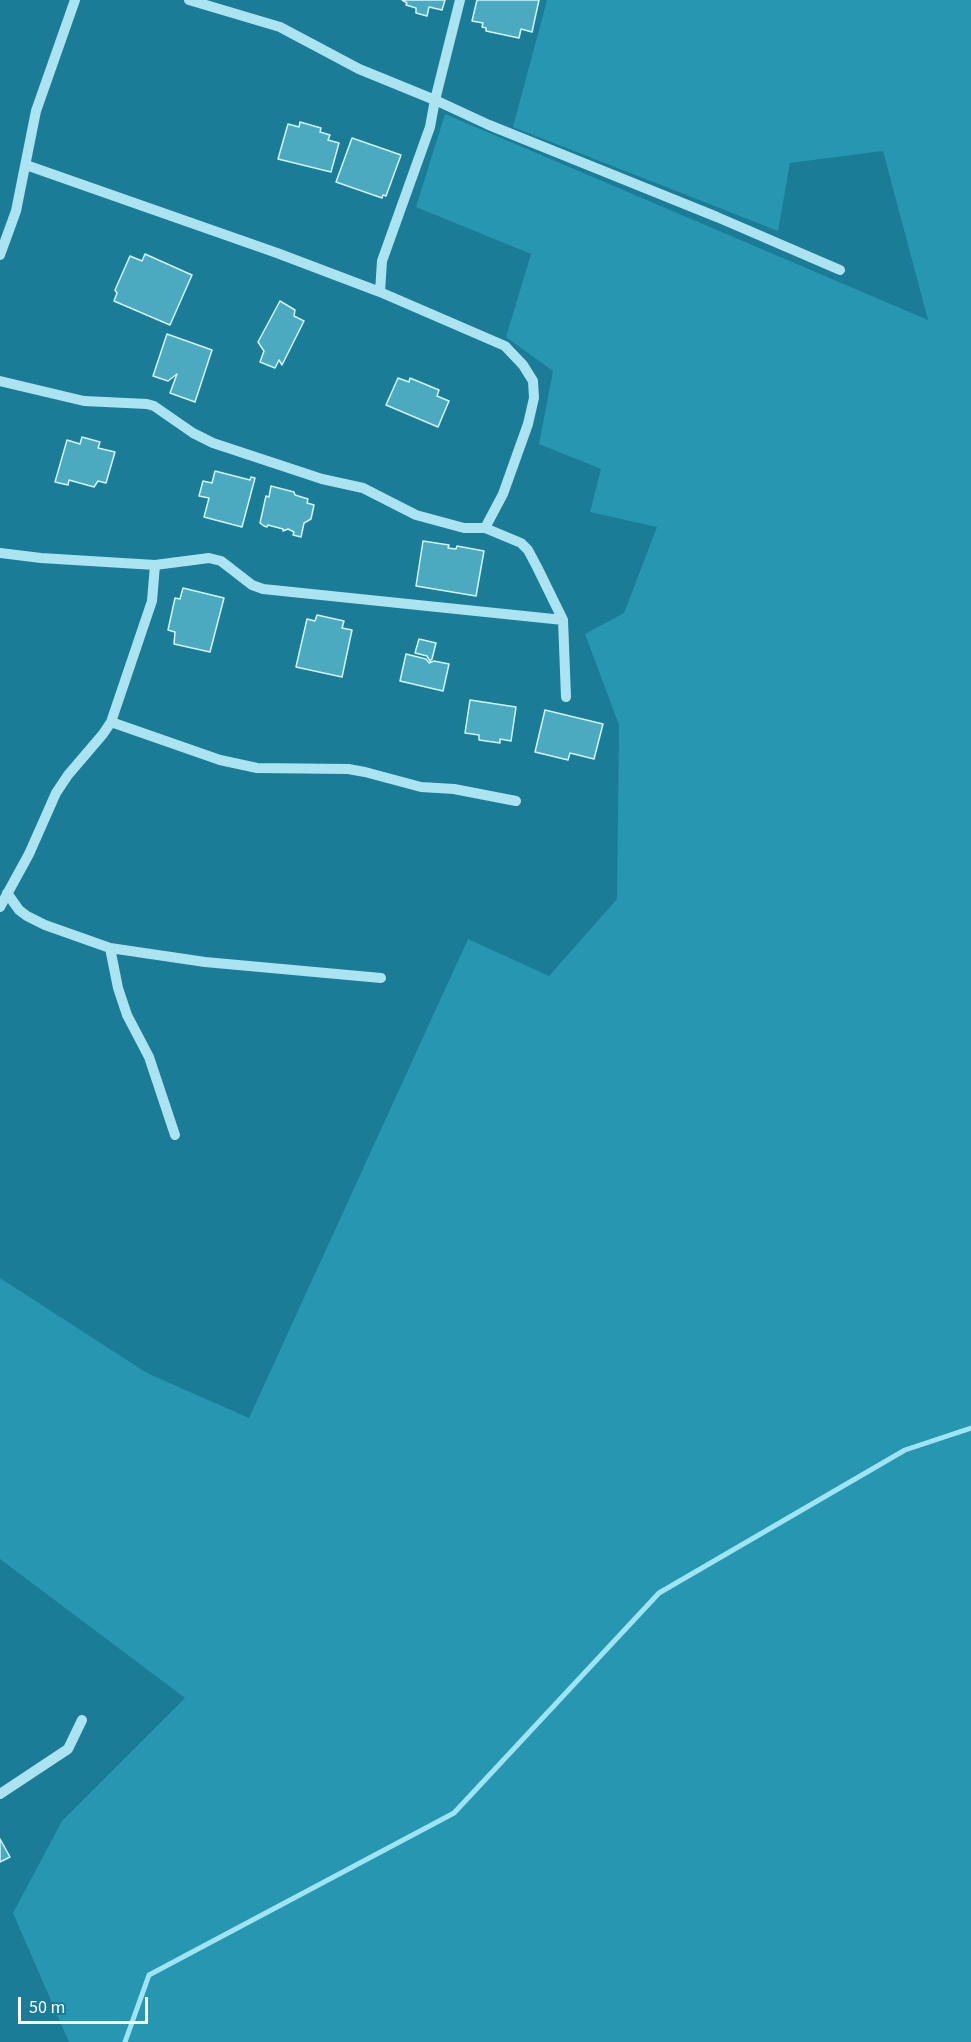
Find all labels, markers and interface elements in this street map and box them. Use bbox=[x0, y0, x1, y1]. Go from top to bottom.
scale bar bbox=[21, 1985, 152, 2023]
text: 50 m bbox=[29, 1995, 65, 2020]

